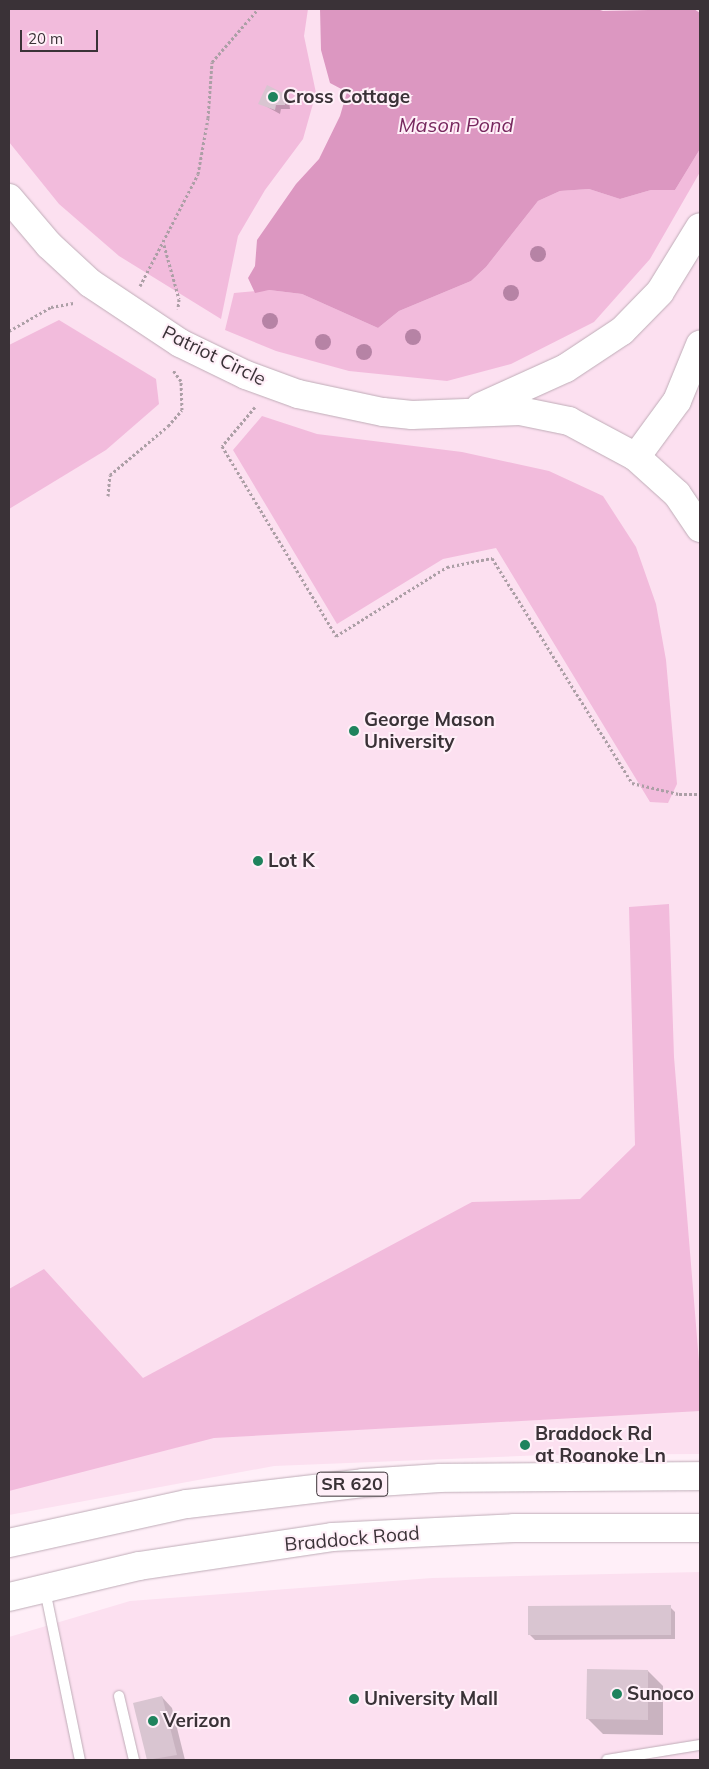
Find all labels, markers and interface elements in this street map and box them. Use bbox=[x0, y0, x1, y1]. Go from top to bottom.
scale bar bbox=[22, 20, 100, 52]
text: 20 m bbox=[28, 29, 63, 48]
place label: Cross Cottage bbox=[283, 86, 410, 108]
marker: Cross Cottage bbox=[267, 91, 279, 103]
water label: Mason Pond bbox=[398, 112, 514, 136]
street label: Patriot Circle bbox=[159, 321, 269, 391]
place label: George Mason University bbox=[364, 709, 495, 753]
marker: George Mason University bbox=[348, 725, 360, 737]
place label: Lot K bbox=[268, 850, 315, 872]
marker: Lot K bbox=[252, 855, 264, 867]
place label: Braddock Rd at Roanoke Ln bbox=[535, 1423, 666, 1467]
marker: Braddock Rd at Roanoke Ln bbox=[519, 1439, 531, 1451]
road number: SR 620 bbox=[316, 1468, 388, 1500]
street label: Braddock Road bbox=[284, 1522, 420, 1556]
place label: Sunoco bbox=[627, 1683, 694, 1705]
place label: University Mall bbox=[364, 1688, 498, 1710]
marker: Sunoco bbox=[611, 1688, 623, 1700]
marker: University Mall bbox=[348, 1693, 360, 1705]
place label: Verizon bbox=[163, 1710, 231, 1732]
marker: Verizon bbox=[147, 1715, 159, 1727]

